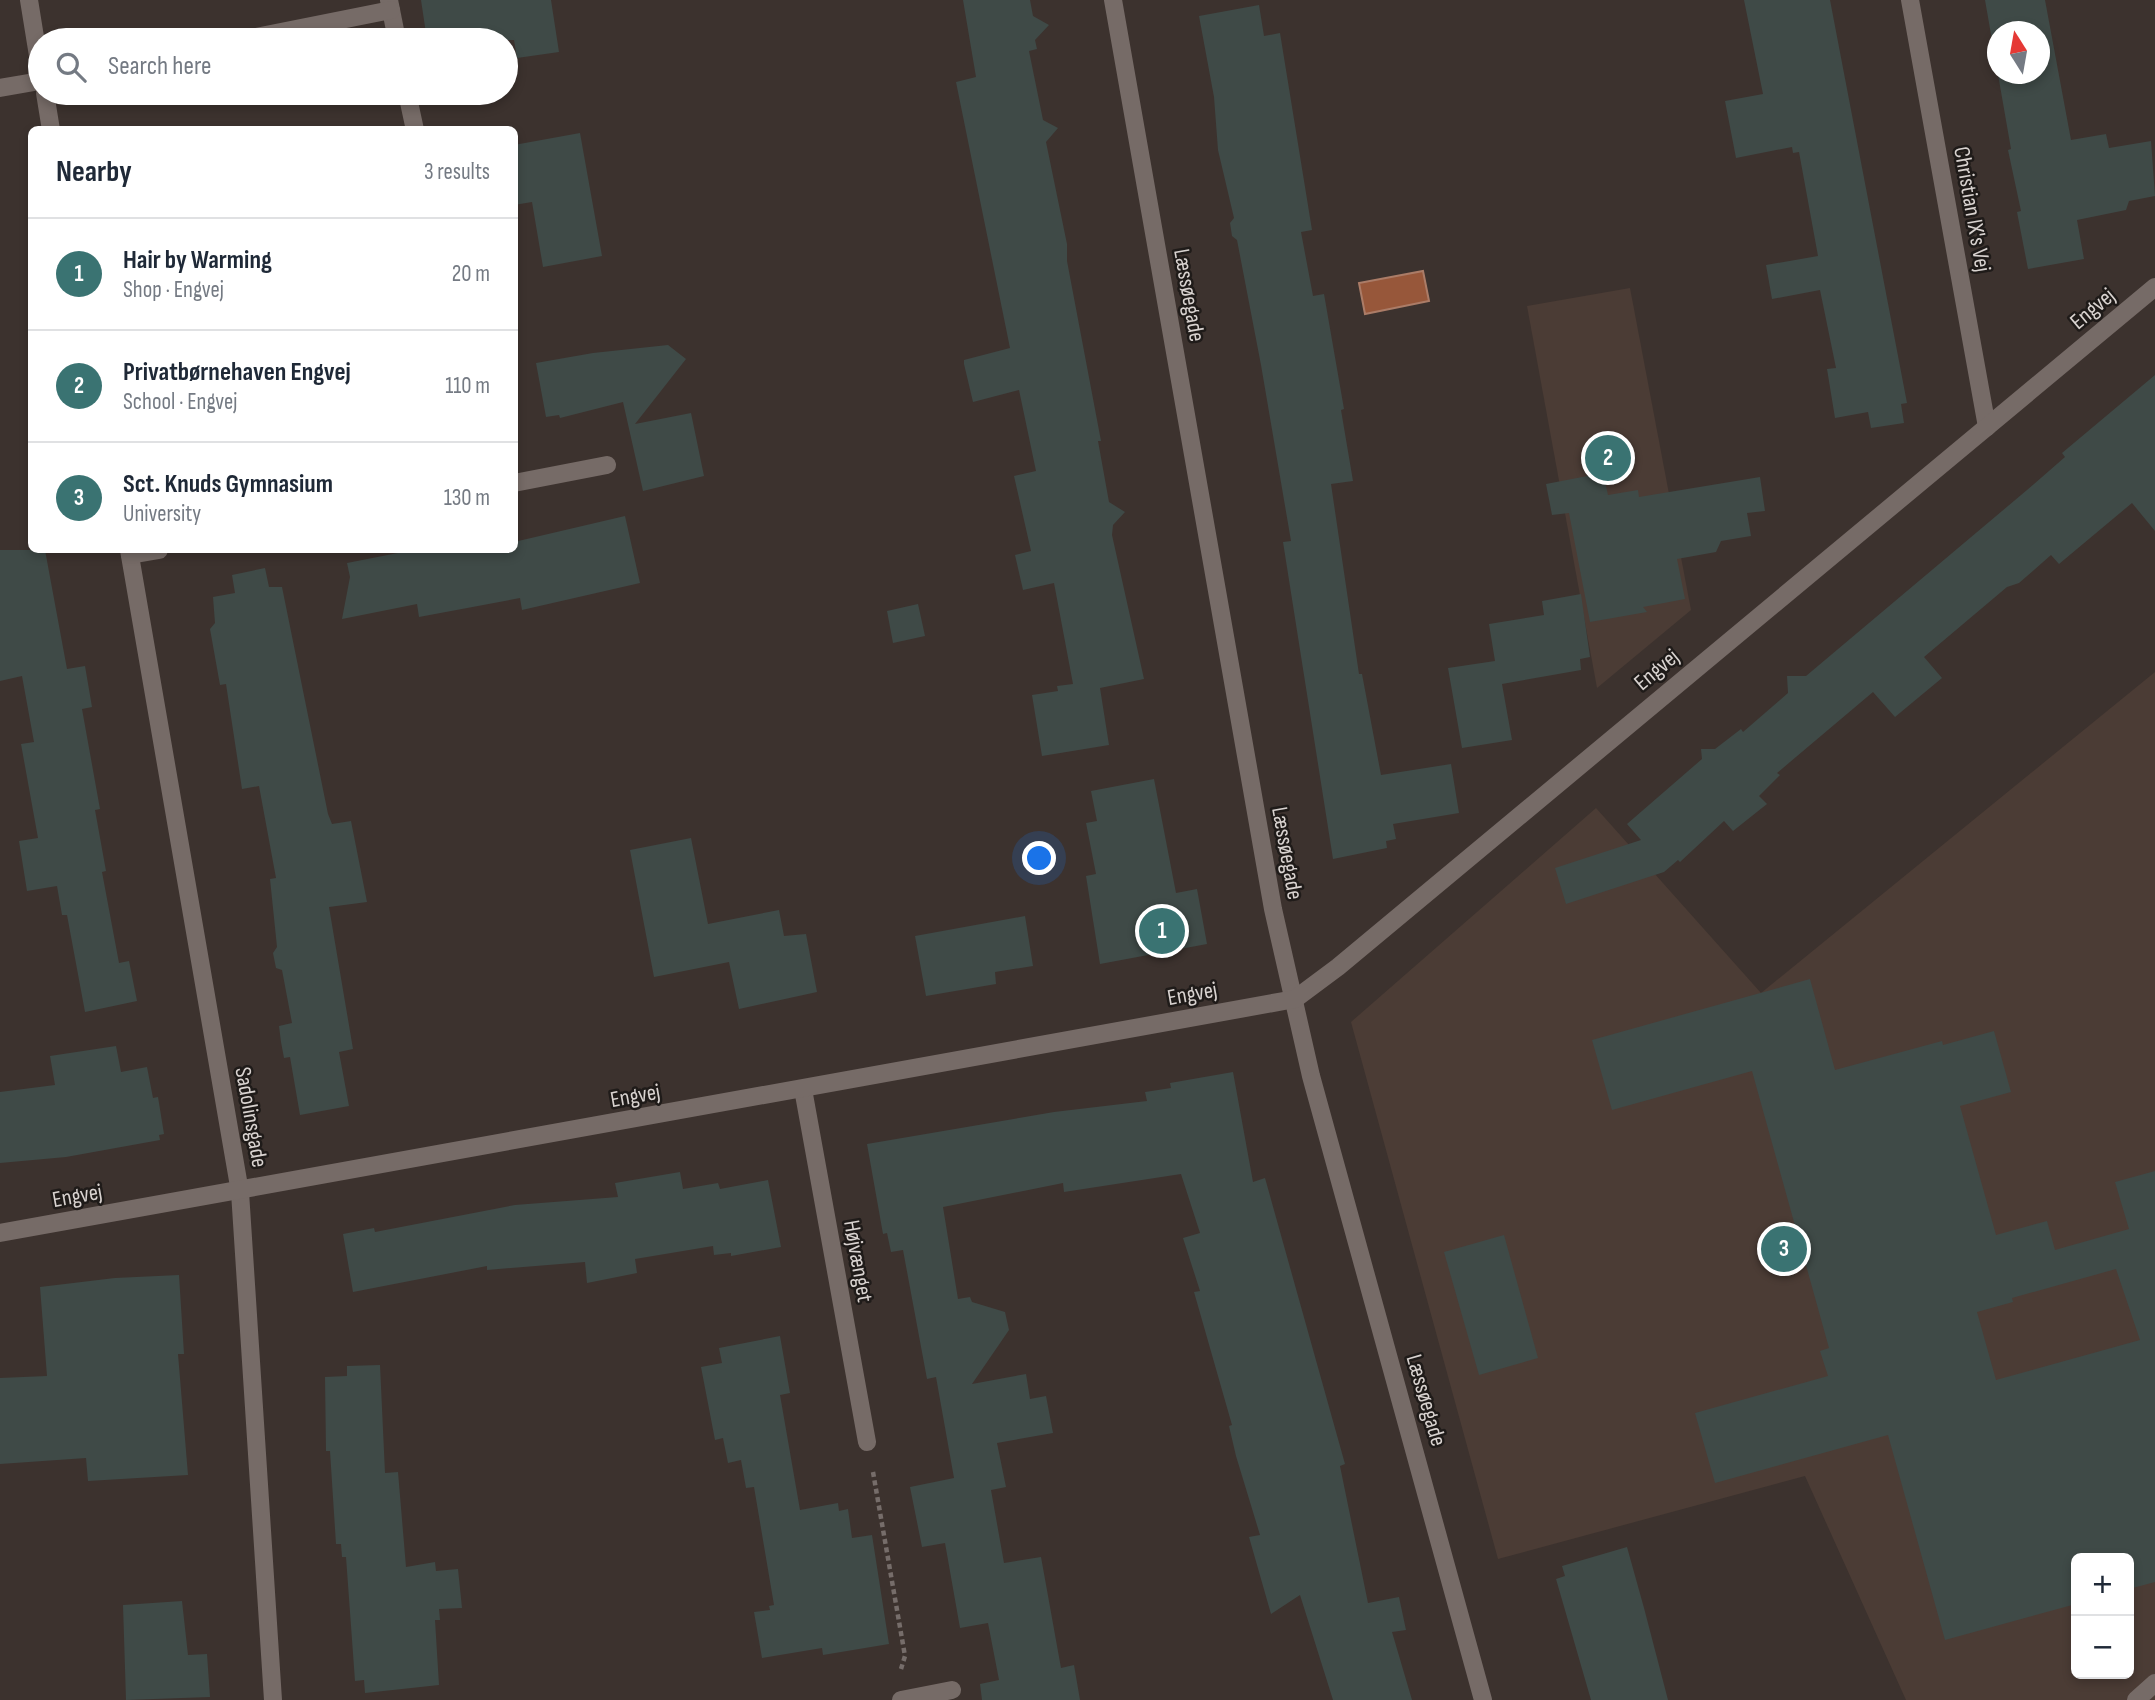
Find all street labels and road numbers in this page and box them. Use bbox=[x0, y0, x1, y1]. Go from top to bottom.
street label: Christian IX's Vej bbox=[1947, 144, 1997, 274]
street label: Læssøegade bbox=[1167, 246, 1211, 344]
street label: Engvej bbox=[2064, 282, 2121, 336]
street label: Engvej bbox=[1628, 643, 1685, 697]
street label: Læssøegade bbox=[1265, 804, 1309, 902]
street label: Engvej bbox=[1165, 976, 1219, 1012]
street label: Sadolinsgade bbox=[228, 1065, 274, 1170]
street label: Engvej bbox=[608, 1078, 662, 1114]
street label: Engvej bbox=[50, 1178, 104, 1214]
street label: Højvænget bbox=[837, 1218, 879, 1304]
street label: Læssøegade bbox=[1400, 1351, 1452, 1449]

